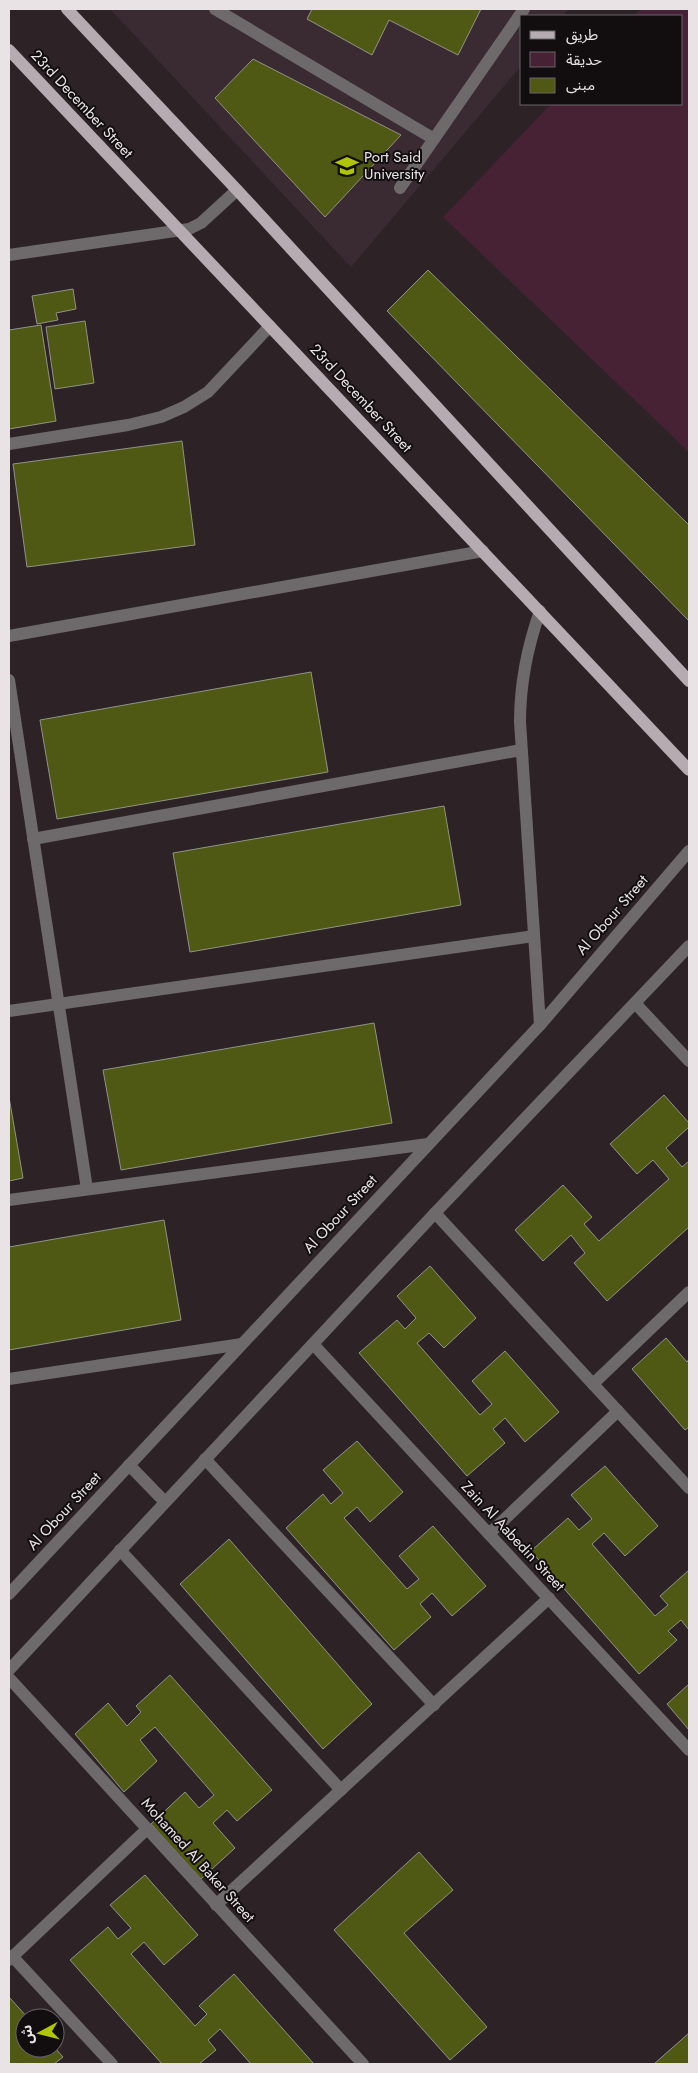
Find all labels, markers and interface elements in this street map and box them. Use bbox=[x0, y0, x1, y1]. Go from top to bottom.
legend bbox=[520, 15, 683, 105]
text: طريق bbox=[566, 24, 598, 46]
street label: 23rd December Street bbox=[26, 45, 138, 163]
text: حديقة bbox=[566, 49, 602, 71]
text: مبنى bbox=[566, 74, 595, 96]
place label: Port Said University bbox=[364, 146, 425, 185]
school or university icon: Port Said University bbox=[334, 153, 360, 179]
street label: 23rd December Street bbox=[305, 339, 417, 457]
street label: Al Obour Street bbox=[571, 870, 653, 960]
street label: Al Obour Street bbox=[298, 1170, 382, 1258]
street label: Al Obour Street bbox=[22, 1467, 106, 1555]
street label: Zain Al Aabedin Street bbox=[456, 1476, 570, 1596]
street label: Mohamed Al Baker Street bbox=[136, 1793, 260, 1927]
north arrow bbox=[15, 2008, 65, 2058]
text: ش bbox=[16, 2024, 38, 2045]

